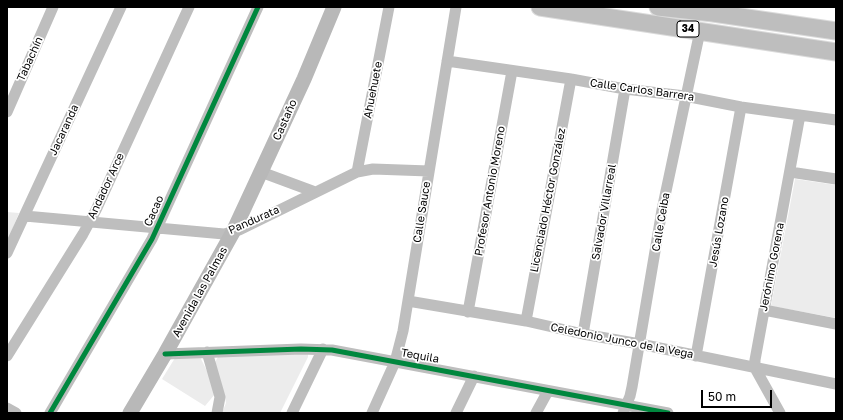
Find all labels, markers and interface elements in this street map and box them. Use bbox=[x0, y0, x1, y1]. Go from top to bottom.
road number: 34 bbox=[677, 21, 699, 37]
street label: Tabachín bbox=[14, 35, 46, 83]
street label: Ahuehuete bbox=[361, 60, 385, 120]
street label: Calle Carlos Barrera bbox=[589, 76, 695, 104]
street label: Castaño bbox=[270, 97, 300, 143]
street label: Jacaranda bbox=[46, 102, 82, 158]
street label: Profesor Antonio Moreno bbox=[472, 125, 508, 257]
street label: Licenciado Héctor González bbox=[528, 127, 568, 273]
street label: Andador Arce bbox=[85, 151, 127, 221]
street label: Salvador Villarreal bbox=[589, 163, 619, 261]
street label: Calle Sauce bbox=[411, 180, 433, 244]
street label: Calle Ceiba bbox=[649, 192, 673, 252]
street label: Cacao bbox=[141, 193, 167, 229]
street label: Jesús Lozano bbox=[706, 196, 732, 268]
street label: Pandurata bbox=[226, 203, 282, 237]
street label: Jerónimo Gorena bbox=[757, 222, 787, 312]
street label: Avenida las Palmas bbox=[170, 244, 230, 340]
street label: Celedonio Junco de la Vega bbox=[549, 321, 695, 361]
street label: Tequila bbox=[400, 346, 440, 366]
scale bar bbox=[703, 382, 774, 408]
text: 50 m bbox=[708, 389, 736, 404]

